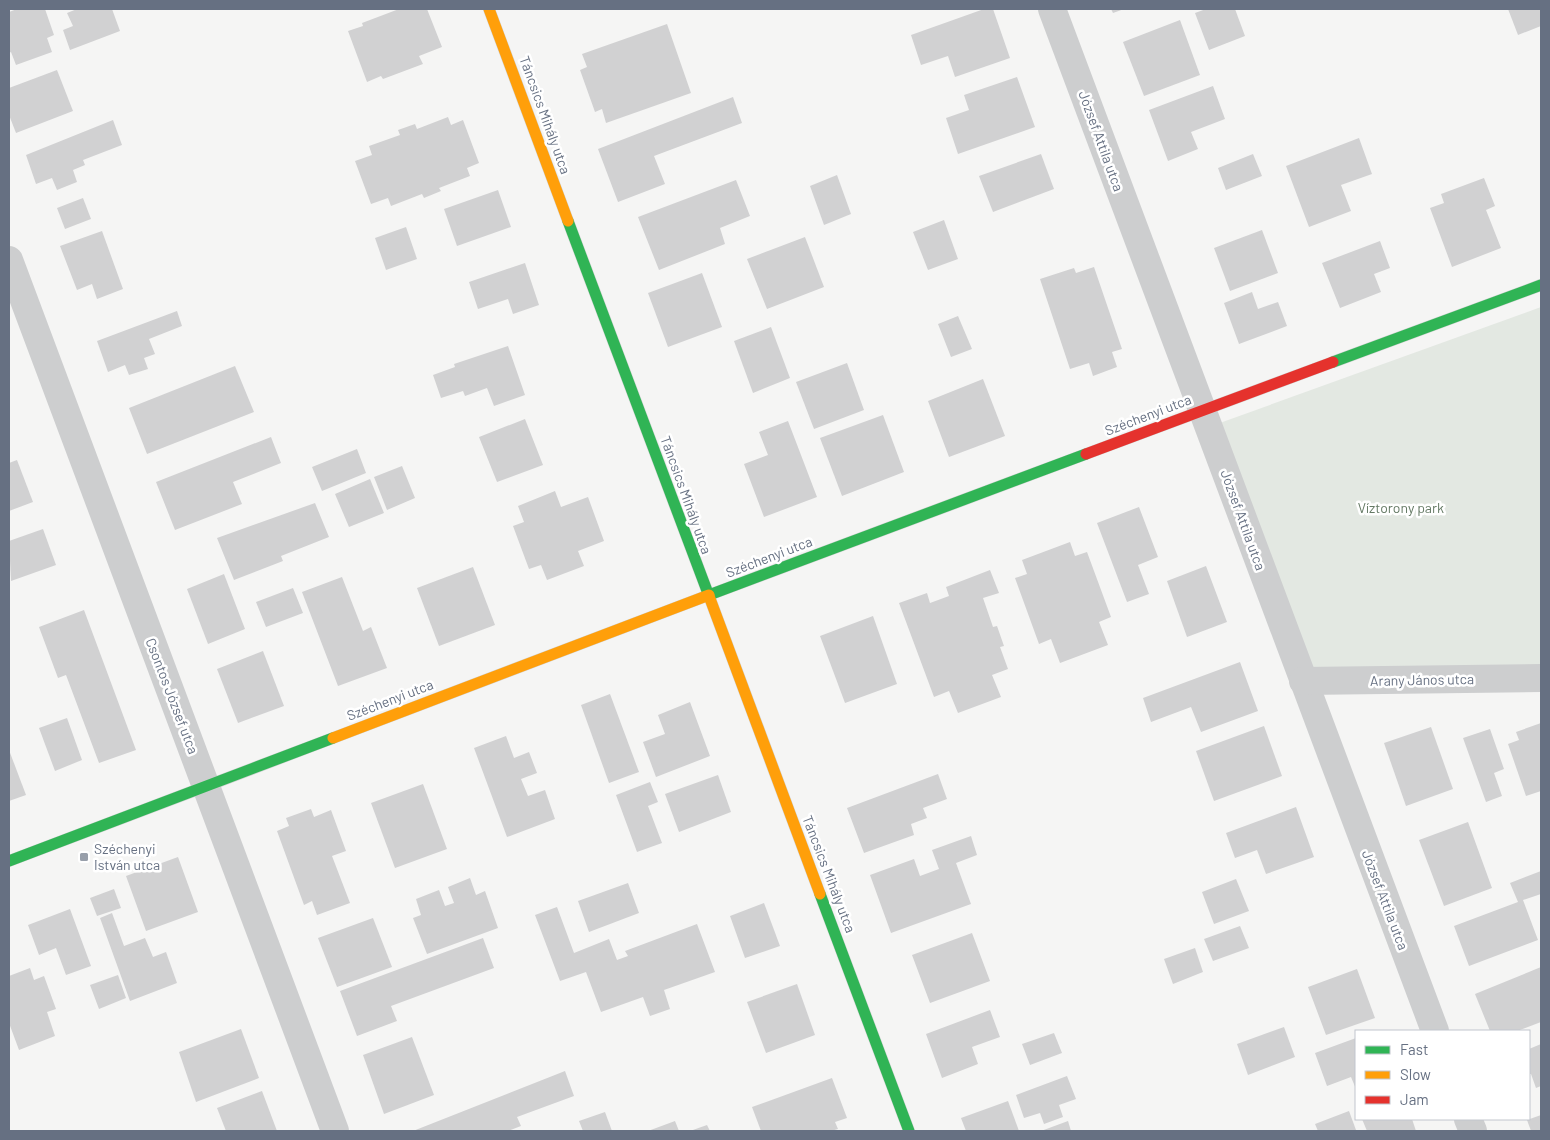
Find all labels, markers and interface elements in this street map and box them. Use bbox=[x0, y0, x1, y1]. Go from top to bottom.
street label: Táncsics Mihály utca bbox=[516, 54, 575, 176]
street label: József Attila utca bbox=[1075, 88, 1128, 193]
street label: Széchenyi utca bbox=[1102, 390, 1193, 439]
street label: Táncsics Mihály utca bbox=[657, 434, 716, 556]
street label: József Attila utca bbox=[1217, 467, 1270, 572]
park label: Víztorony park bbox=[1358, 499, 1444, 516]
street label: Széchenyi utca bbox=[723, 532, 814, 581]
street label: Csontos József utca bbox=[142, 635, 202, 756]
street label: Arany János utca bbox=[1370, 670, 1474, 689]
street label: Széchenyi utca bbox=[344, 675, 435, 724]
street label: Táncsics Mihály utca bbox=[799, 813, 860, 935]
place label: Széchenyi István utca bbox=[94, 840, 160, 873]
street label: József Attila utca bbox=[1359, 847, 1412, 952]
marker: Széchenyi István utca bbox=[78, 851, 90, 863]
legend bbox=[1355, 1030, 1530, 1120]
text: Fast bbox=[1400, 1040, 1428, 1058]
text: Slow bbox=[1400, 1065, 1431, 1083]
text: Jam bbox=[1400, 1090, 1429, 1108]

